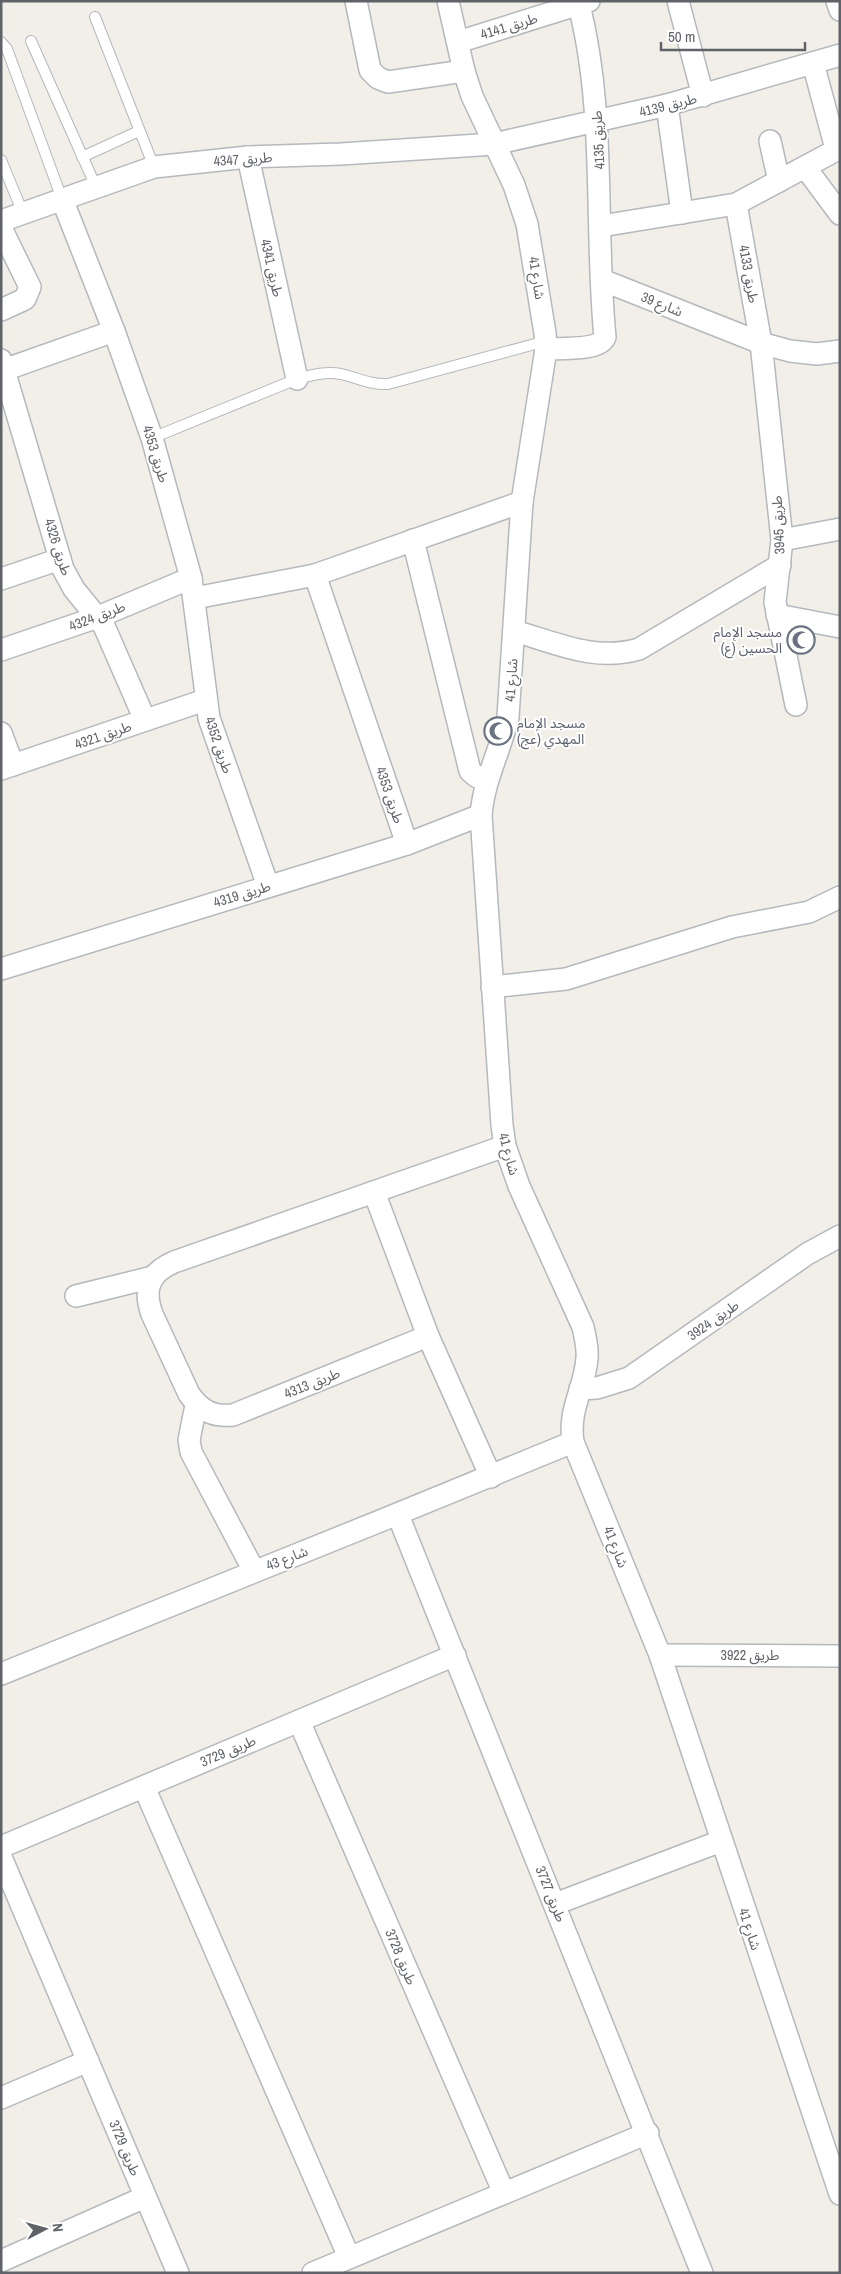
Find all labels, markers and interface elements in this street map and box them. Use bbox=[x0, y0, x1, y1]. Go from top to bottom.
street label: طريق 4141 bbox=[478, 9, 540, 44]
scale bar bbox=[661, 20, 805, 52]
text: 50 m bbox=[668, 26, 695, 47]
street label: طريق 4139 bbox=[637, 89, 699, 122]
street label: طريق 4135 bbox=[587, 110, 610, 170]
street label: طريق 4347 bbox=[213, 148, 273, 171]
street label: طريق 4341 bbox=[256, 237, 287, 299]
street label: طريق 4133 bbox=[734, 243, 763, 305]
street label: شارع 41 bbox=[523, 255, 549, 301]
street label: شارع 39 bbox=[638, 288, 685, 322]
street label: طريق 4353 bbox=[138, 423, 173, 485]
street label: طريق 3945 bbox=[767, 495, 790, 555]
street label: طريق 4326 bbox=[39, 516, 76, 578]
street label: طريق 4324 bbox=[66, 597, 128, 636]
place label: مسجد الإمام الحسين (ع) bbox=[714, 623, 782, 659]
mosque icon: مسجد الإمام الحسين (ع) bbox=[786, 625, 816, 655]
street label: شارع 41 bbox=[501, 658, 523, 702]
street label: طريق 4352 bbox=[200, 714, 237, 776]
place label: مسجد الإمام المهدي (عج) bbox=[517, 714, 586, 750]
mosque icon: مسجد الإمام المهدي (عج) bbox=[483, 716, 513, 746]
street label: طريق 4321 bbox=[72, 717, 134, 754]
street label: طريق 4353 bbox=[371, 764, 408, 826]
street label: طريق 4319 bbox=[211, 877, 273, 912]
street label: شارع 41 bbox=[493, 1131, 523, 1178]
street label: طريق 3924 bbox=[684, 1296, 743, 1345]
street label: طريق 4313 bbox=[281, 1364, 343, 1403]
street label: شارع 41 bbox=[598, 1524, 632, 1571]
street label: شارع 43 bbox=[264, 1542, 311, 1576]
street label: طريق 3922 bbox=[721, 1646, 779, 1665]
street label: طريق 3729 bbox=[197, 1731, 259, 1772]
street label: طريق 3727 bbox=[531, 1863, 570, 1925]
street label: شارع 41 bbox=[733, 1906, 765, 1953]
street label: طريق 3728 bbox=[380, 1926, 421, 1988]
street label: طريق 3729 bbox=[104, 2117, 145, 2179]
north arrow bbox=[20, 2204, 70, 2254]
text: N bbox=[49, 2223, 67, 2233]

